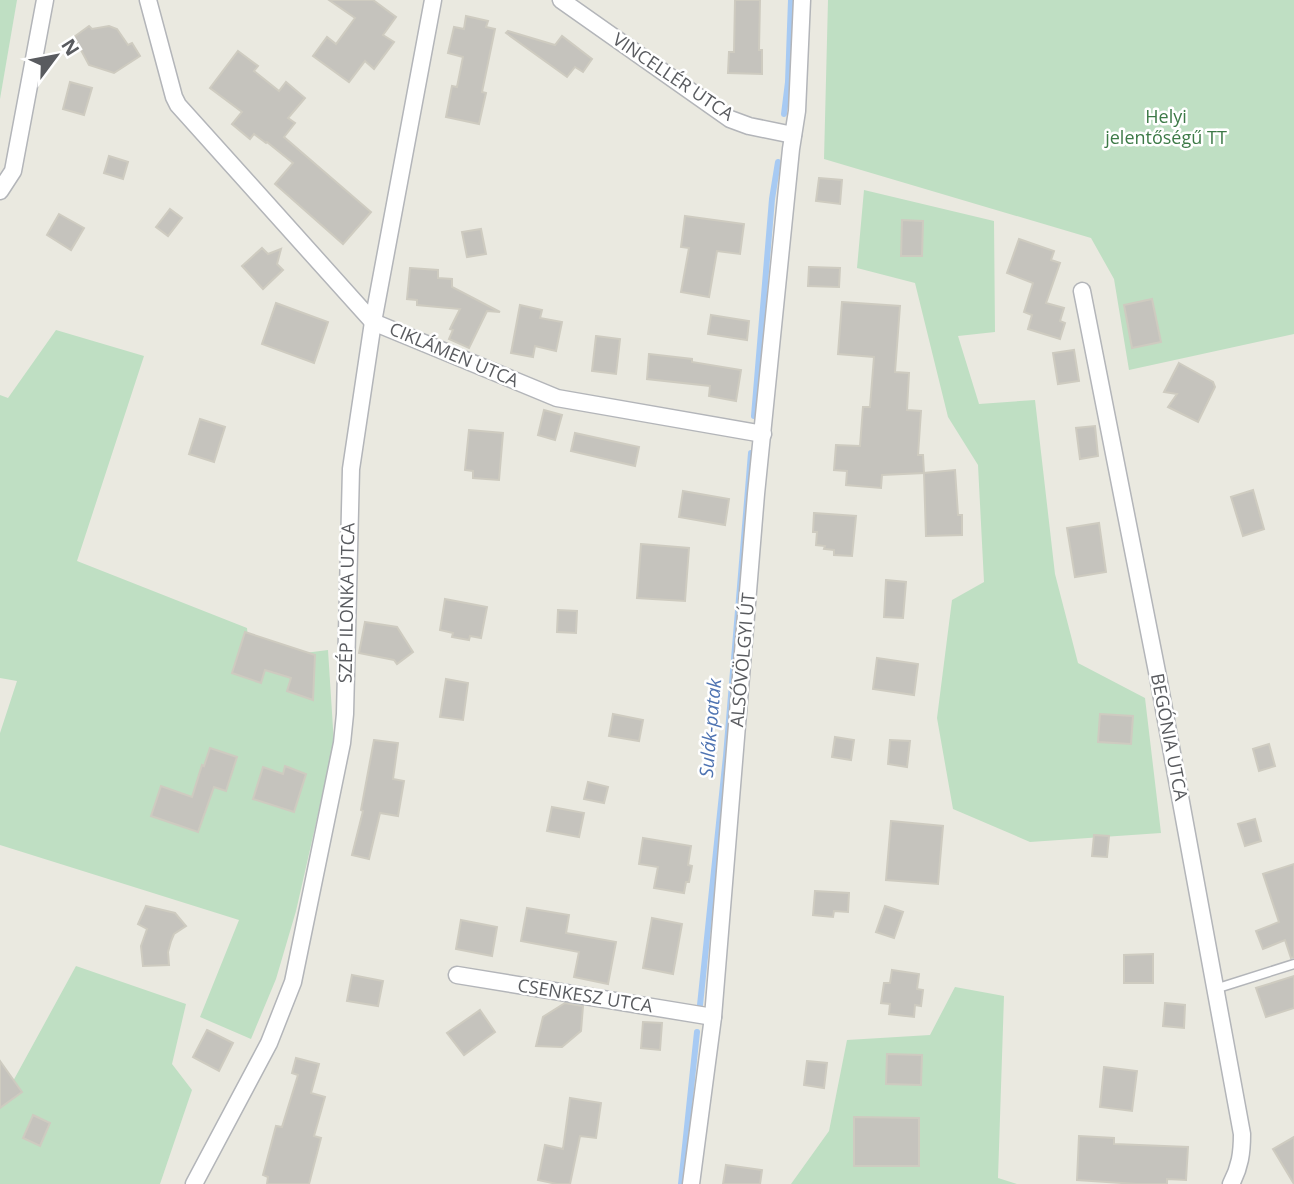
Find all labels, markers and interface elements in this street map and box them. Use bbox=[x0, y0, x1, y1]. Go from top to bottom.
north arrow bbox=[21, 21, 91, 91]
street label: VINCELLÉR UTCA bbox=[608, 27, 739, 126]
text: N bbox=[55, 34, 86, 60]
park label: Helyi jelentőségű TT bbox=[1104, 104, 1227, 149]
street label: CIKLÁMEN UTCA bbox=[386, 316, 523, 392]
street label: SZÉP ILONKA UTCA bbox=[333, 522, 359, 683]
street label: ALSÓVÖLGYI ÚT bbox=[724, 592, 760, 728]
street label: BEGÓNIA UTCA bbox=[1146, 671, 1194, 803]
water label: Sulák-patak bbox=[693, 677, 727, 779]
street label: CSENKESZ UTCA bbox=[516, 972, 655, 1018]

